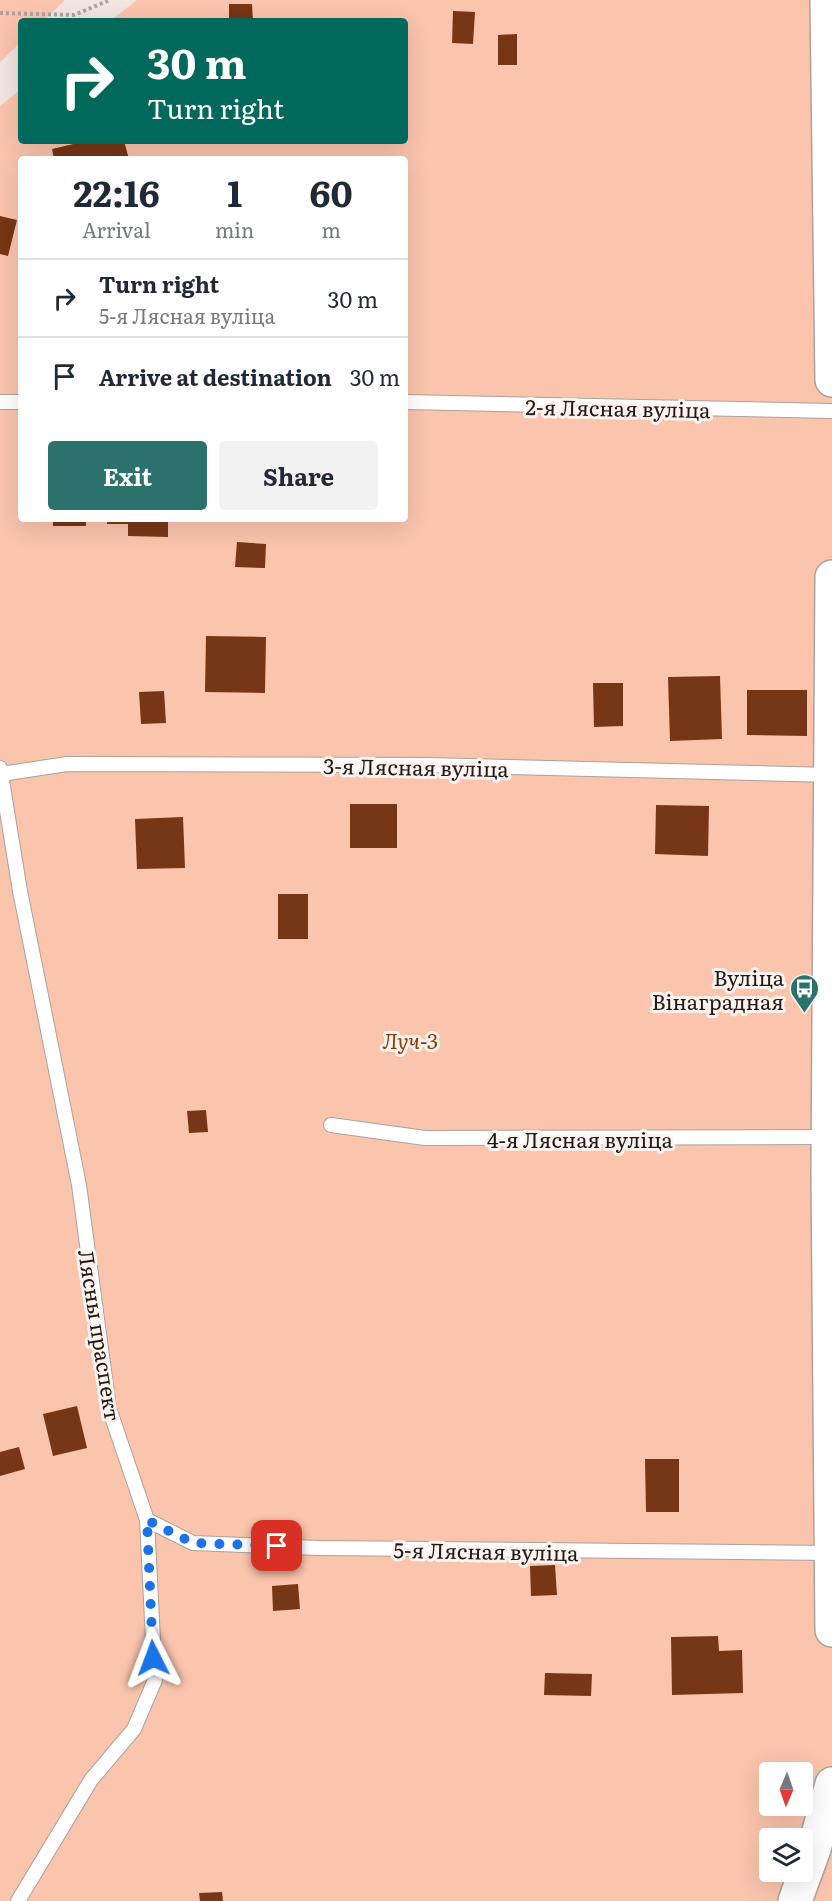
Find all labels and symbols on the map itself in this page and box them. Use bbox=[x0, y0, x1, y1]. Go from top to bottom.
street label: 2-я Лясная вуліца bbox=[525, 390, 711, 424]
street label: 3-я Лясная вуліца bbox=[323, 749, 510, 783]
place label: Вуліца Вінаградная bbox=[652, 961, 785, 1016]
bus stop icon: Вуліца Вінаградная bbox=[789, 972, 821, 1014]
park label: Луч-3 bbox=[382, 1024, 438, 1055]
street label: 4-я Лясная вуліца bbox=[487, 1123, 674, 1154]
street label: Лясны праспект bbox=[72, 1247, 130, 1423]
pin bbox=[251, 1520, 302, 1571]
street label: 5-я Лясная вуліца bbox=[393, 1533, 579, 1567]
position arrow bbox=[121, 1626, 185, 1690]
north arrow bbox=[759, 1762, 813, 1816]

